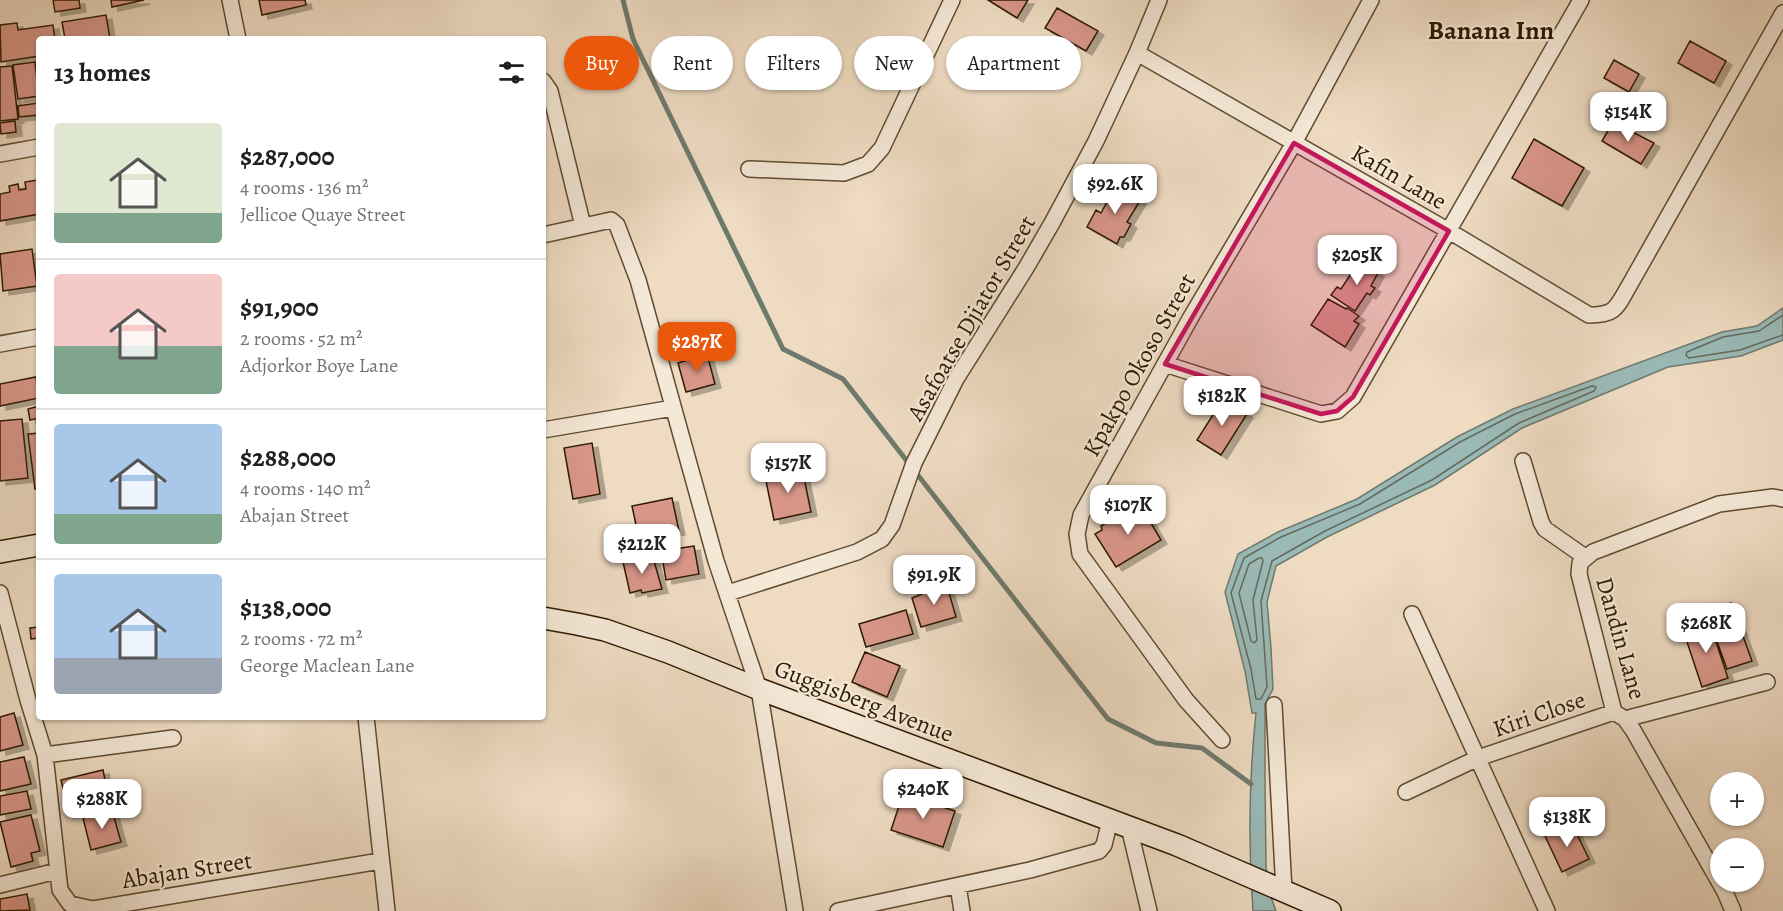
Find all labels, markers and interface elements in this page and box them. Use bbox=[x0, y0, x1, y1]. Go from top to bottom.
district label: Banana Inn bbox=[1428, 13, 1555, 48]
chip: Buy bbox=[564, 36, 639, 90]
chip: Rent bbox=[651, 36, 733, 90]
chip: Filters bbox=[745, 36, 842, 90]
chip: New bbox=[854, 36, 934, 90]
chip: Apartment bbox=[946, 36, 1081, 90]
text: 13 homes bbox=[54, 55, 151, 90]
icon: filters bbox=[495, 56, 528, 89]
pin: $154K bbox=[1586, 92, 1670, 143]
text: $154K bbox=[1604, 98, 1652, 125]
street label: Kafin Lane bbox=[1345, 137, 1453, 217]
text: $287,000 bbox=[240, 139, 334, 174]
icon: home bbox=[102, 147, 174, 219]
pin: $92.6K bbox=[1066, 164, 1164, 215]
text: $92.6K bbox=[1087, 170, 1143, 197]
text: 4 rooms · 136 m² bbox=[240, 174, 369, 201]
text: Jellicoe Quaye Street bbox=[240, 201, 406, 228]
street label: Asafoatse Djiator Street bbox=[899, 209, 1043, 427]
pin: $205K bbox=[1315, 235, 1399, 286]
text: $205K bbox=[1332, 241, 1382, 268]
street label: Kpakpo Okoso Street bbox=[1075, 267, 1203, 462]
text: $91,900 bbox=[240, 290, 319, 325]
icon: home bbox=[102, 298, 174, 370]
pin: $287K bbox=[655, 322, 739, 373]
text: 2 rooms · 52 m² bbox=[240, 325, 363, 352]
text: $287K bbox=[672, 328, 722, 355]
text: Adjorkor Boye Lane bbox=[240, 352, 398, 379]
pin: $182K bbox=[1180, 376, 1264, 427]
text: $182K bbox=[1198, 382, 1246, 409]
text: $288,000 bbox=[240, 440, 336, 475]
pin: $157K bbox=[746, 443, 830, 494]
icon: home bbox=[102, 448, 174, 520]
text: $157K bbox=[765, 449, 811, 476]
text: 4 rooms · 140 m² bbox=[240, 475, 371, 502]
pin: $107K bbox=[1086, 485, 1170, 536]
text: $107K bbox=[1104, 491, 1152, 518]
text: Abajan Street bbox=[240, 502, 349, 529]
pin: $212K bbox=[600, 524, 684, 575]
text: $212K bbox=[618, 530, 666, 557]
pin: $91.9K bbox=[885, 555, 983, 606]
text: $91.9K bbox=[907, 561, 961, 588]
street label: Dandin Lane bbox=[1588, 573, 1654, 703]
text: $138,000 bbox=[240, 590, 331, 625]
icon: home bbox=[102, 598, 174, 670]
pin: $268K bbox=[1664, 603, 1748, 654]
text: $268K bbox=[1680, 609, 1732, 636]
text: 2 rooms · 72 m² bbox=[240, 625, 362, 652]
text: George Maclean Lane bbox=[240, 652, 414, 679]
street label: Guggisberg Avenue bbox=[770, 652, 958, 750]
street label: Kiri Close bbox=[1489, 683, 1589, 745]
pin: $240K bbox=[881, 769, 965, 820]
map controls bbox=[1710, 772, 1764, 892]
button: + bbox=[1710, 772, 1764, 826]
text: $240K bbox=[897, 775, 949, 802]
pin: $288K bbox=[60, 779, 144, 830]
text: $288K bbox=[76, 785, 128, 812]
pin: $138K bbox=[1525, 797, 1609, 848]
text: $138K bbox=[1543, 803, 1591, 830]
button: − bbox=[1710, 838, 1764, 892]
street label: Abajan Street bbox=[119, 844, 254, 896]

